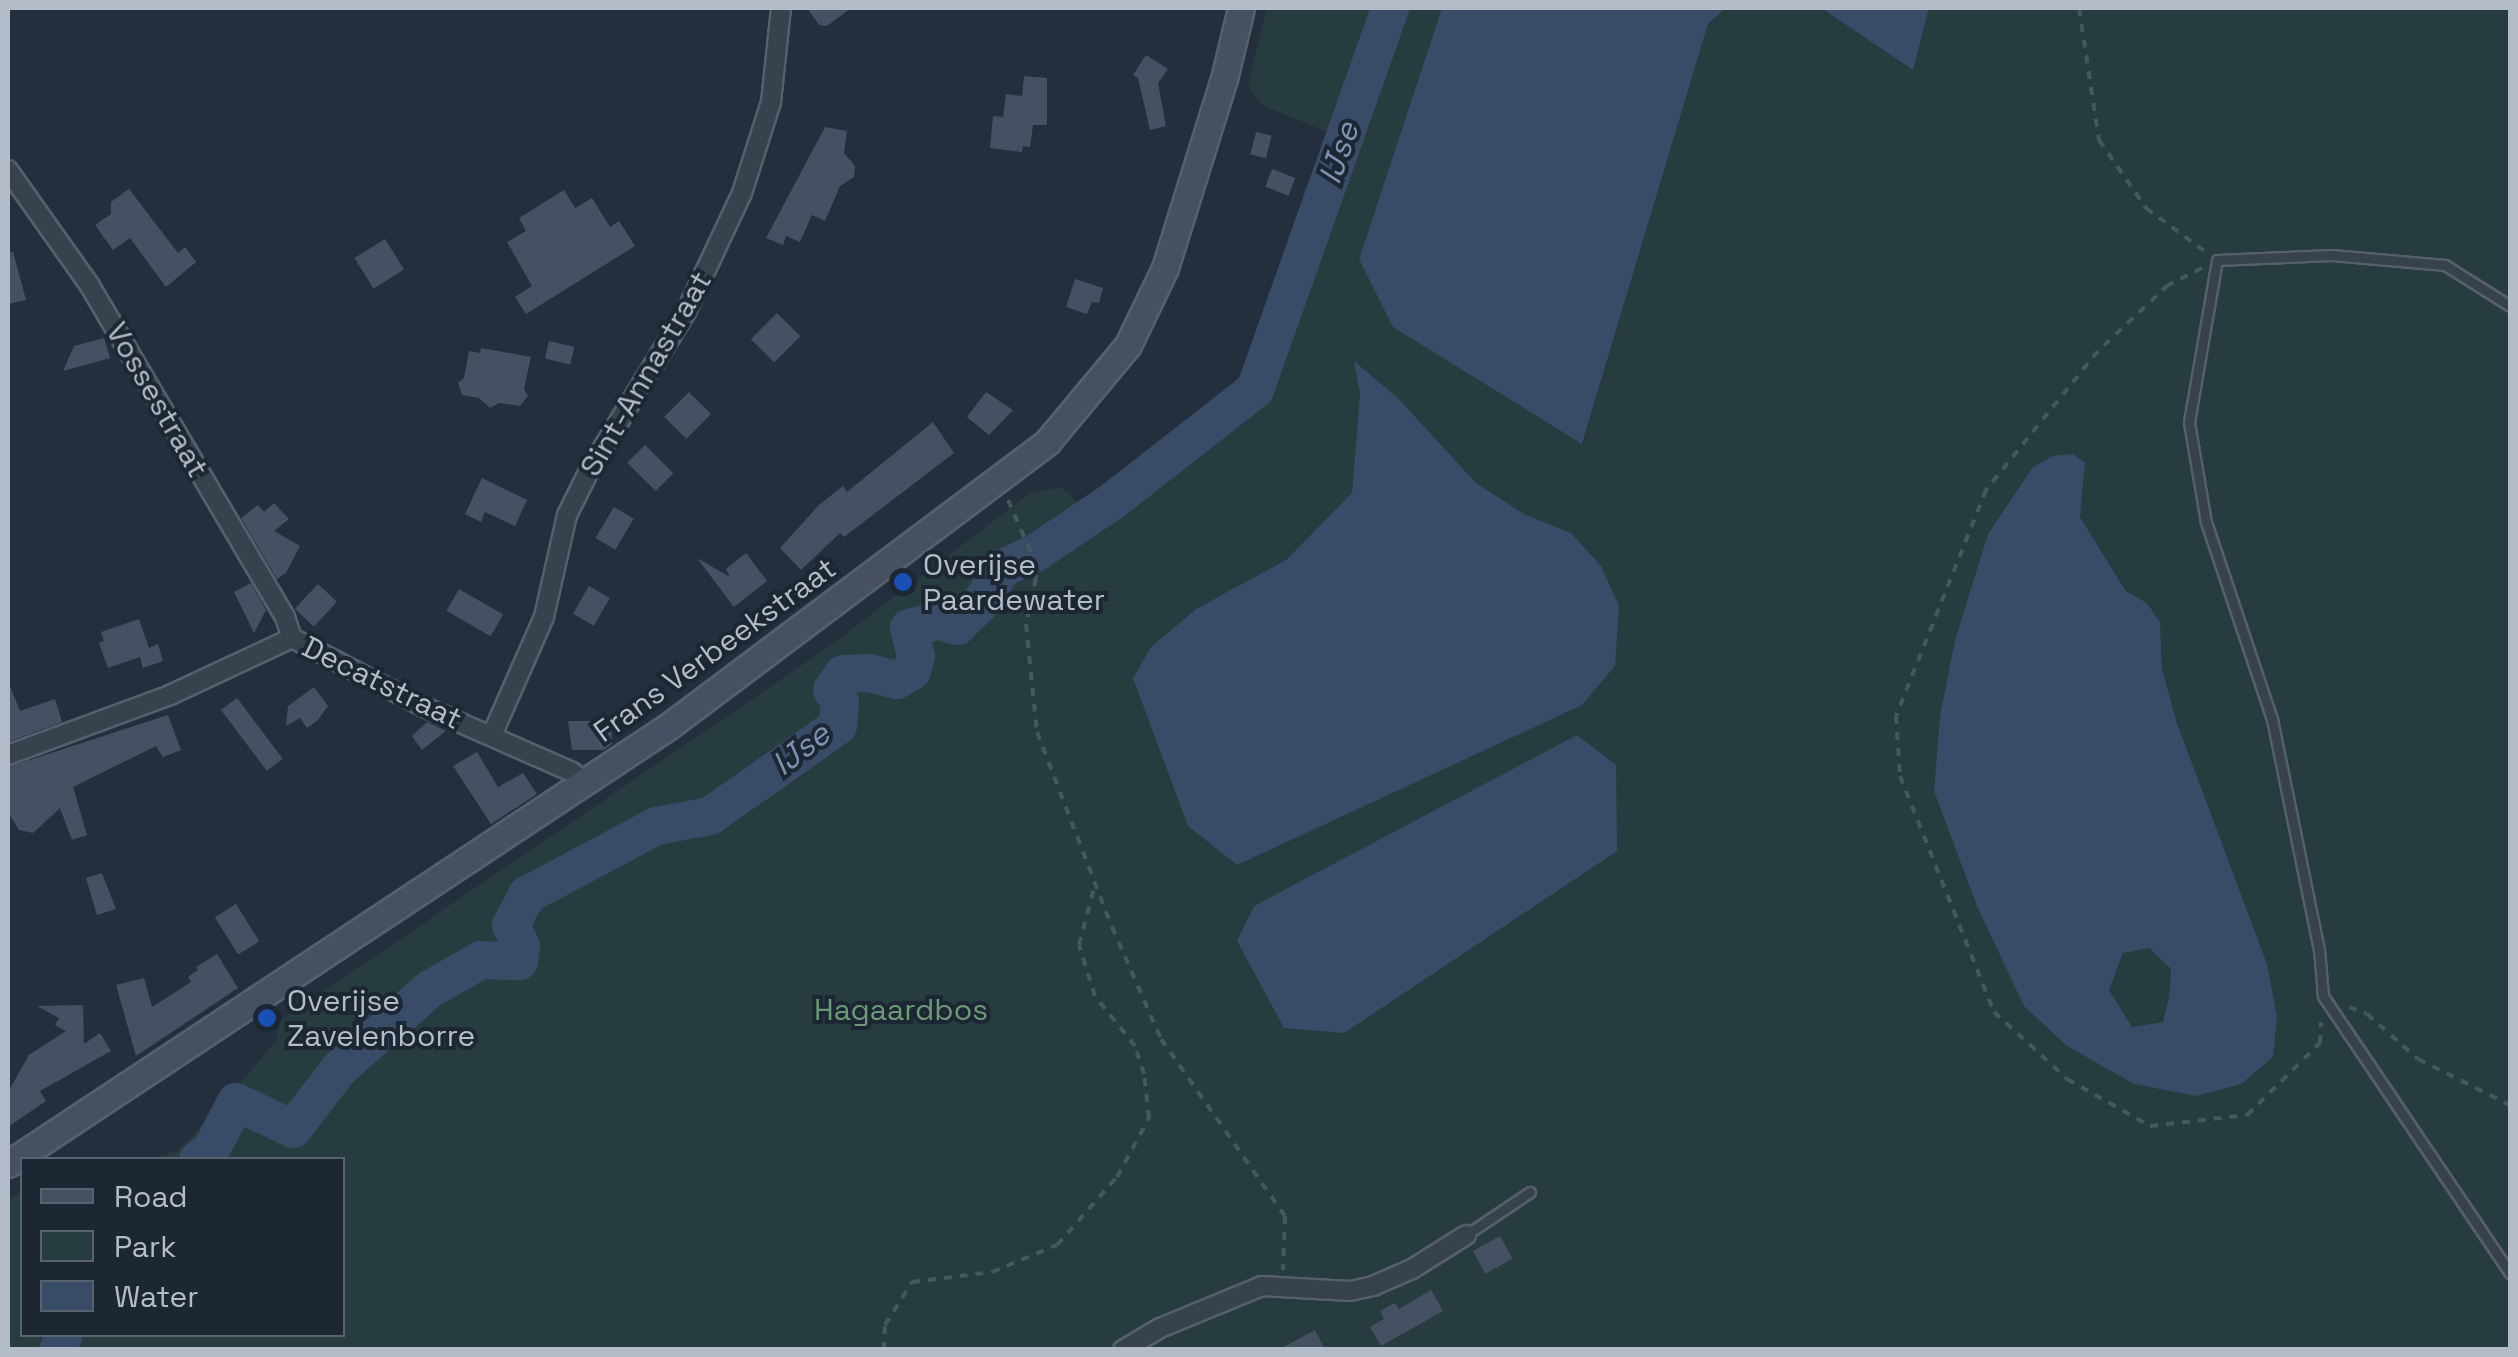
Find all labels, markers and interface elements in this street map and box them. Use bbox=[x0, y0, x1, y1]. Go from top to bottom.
water label: IJse bbox=[1311, 117, 1367, 189]
street label: Sint-Annastraat bbox=[573, 265, 719, 483]
street label: Vossestraat bbox=[98, 316, 216, 484]
place label: Overijse Paardewater bbox=[923, 547, 1105, 618]
street label: Frans Verbeekstraat bbox=[587, 550, 843, 750]
marker: Overijse Paardewater bbox=[892, 571, 914, 593]
street label: Decatstraat bbox=[296, 629, 468, 737]
water label: IJse bbox=[765, 715, 837, 783]
place label: Overijse Zavelenborre bbox=[287, 983, 475, 1054]
park label: Hagaardbos bbox=[814, 992, 988, 1028]
marker: Overijse Zavelenborre bbox=[256, 1007, 278, 1029]
legend bbox=[20, 1157, 345, 1337]
text: Road bbox=[114, 1177, 188, 1216]
text: Park bbox=[114, 1227, 176, 1266]
text: Water bbox=[114, 1277, 199, 1316]

